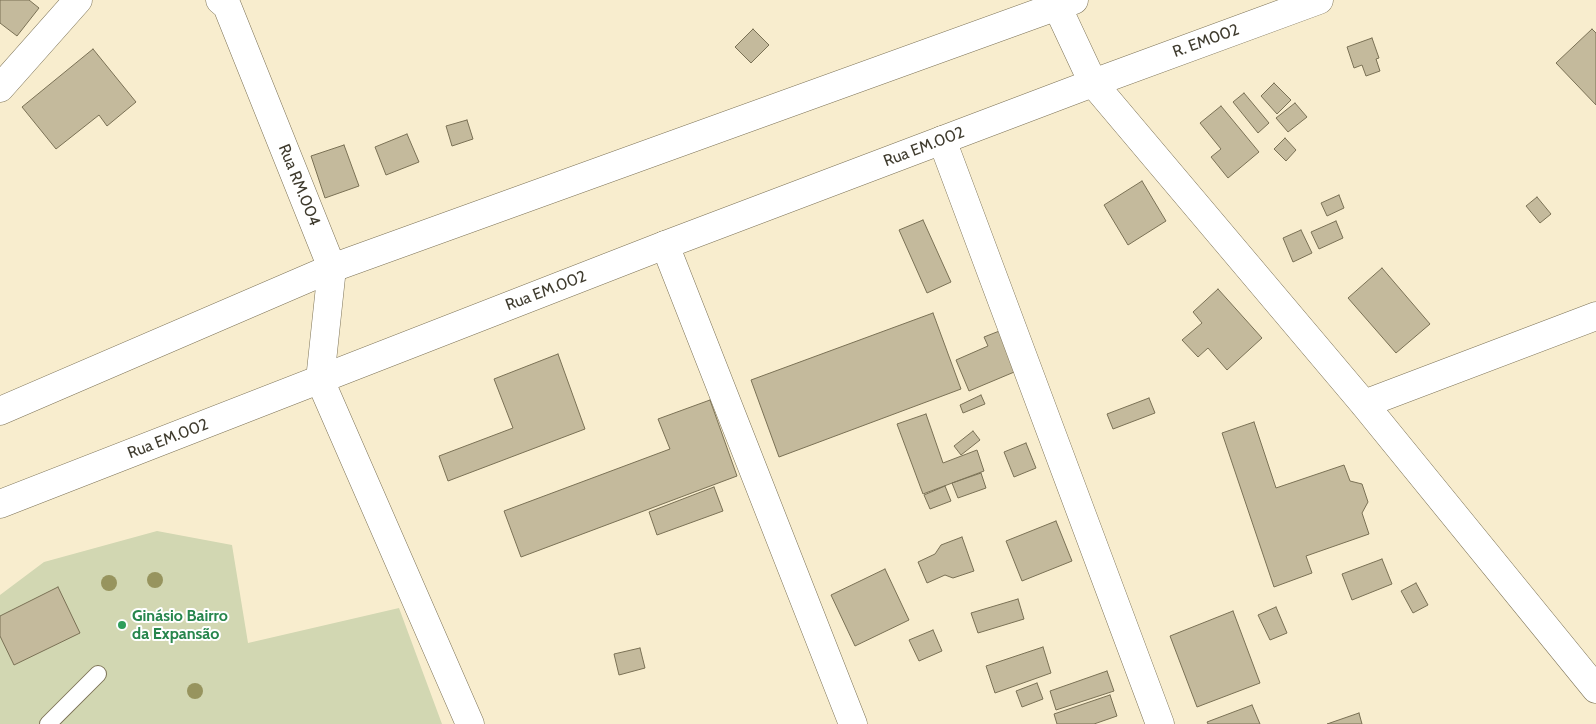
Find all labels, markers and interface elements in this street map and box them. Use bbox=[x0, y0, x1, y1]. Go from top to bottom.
street label: R. EM002 bbox=[1170, 20, 1242, 62]
street label: Rua EM.002 bbox=[881, 123, 967, 171]
street label: Rua RM.004 bbox=[274, 141, 324, 229]
street label: Rua EM.002 bbox=[503, 267, 589, 315]
street label: Rua EM.002 bbox=[125, 415, 211, 463]
place label: Ginásio Bairro da Expansão bbox=[132, 606, 228, 644]
marker: Ginásio Bairro da Expansão bbox=[116, 619, 128, 631]

